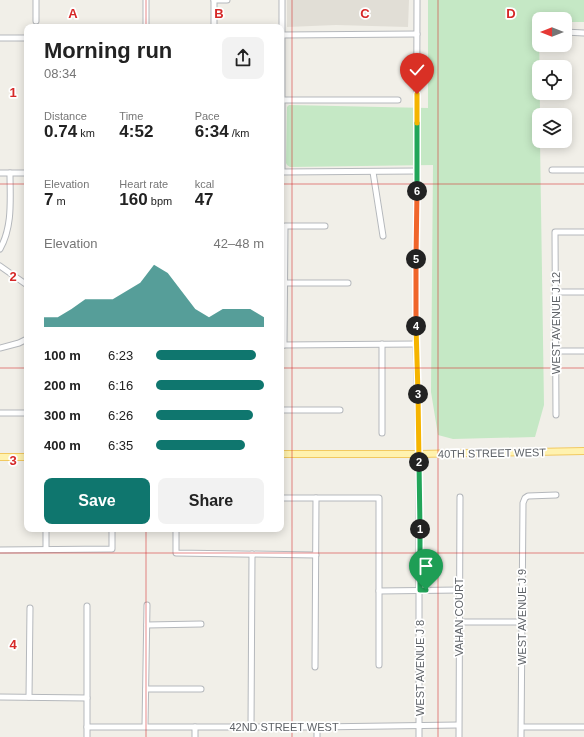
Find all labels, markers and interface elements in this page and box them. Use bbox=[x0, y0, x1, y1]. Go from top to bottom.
text: A bbox=[68, 6, 78, 21]
text: B bbox=[214, 6, 224, 21]
text: C bbox=[360, 6, 370, 21]
text: D bbox=[506, 6, 516, 21]
north arrow bbox=[532, 12, 572, 52]
map controls bbox=[532, 12, 572, 148]
button: share bbox=[222, 37, 264, 79]
text: Morning run bbox=[44, 38, 172, 63]
pin bbox=[400, 53, 434, 94]
icon: check bbox=[406, 59, 428, 81]
button: locate bbox=[532, 60, 572, 100]
text: 08:34 bbox=[44, 66, 77, 81]
text: 1 bbox=[9, 85, 17, 100]
button: layers bbox=[532, 108, 572, 148]
text: Distance bbox=[44, 110, 87, 122]
text: Time bbox=[119, 110, 143, 122]
text: Pace bbox=[195, 110, 220, 122]
text: 0.74 bbox=[44, 122, 77, 141]
text: 4:52 bbox=[119, 122, 153, 141]
text: 6:34 bbox=[195, 122, 229, 141]
text: km bbox=[77, 127, 95, 139]
text: /km bbox=[229, 127, 249, 139]
text: Elevation bbox=[44, 178, 89, 190]
text: Heart rate bbox=[119, 178, 168, 190]
text: kcal bbox=[195, 178, 214, 190]
pin: 6 bbox=[407, 181, 427, 201]
text: 6 bbox=[414, 185, 420, 197]
text: 7 bbox=[44, 190, 53, 209]
text: 160 bbox=[119, 190, 148, 209]
text: 47 bbox=[195, 190, 214, 209]
text: m bbox=[53, 195, 66, 207]
text: bpm bbox=[148, 195, 172, 207]
text: Elevation bbox=[44, 236, 97, 251]
text: 42–48 m bbox=[213, 236, 264, 251]
pin: 5 bbox=[406, 249, 426, 269]
text: 5 bbox=[413, 253, 419, 265]
text: 2 bbox=[9, 269, 17, 284]
street label: WEST AVENUE J 12 bbox=[550, 272, 562, 374]
pin: 4 bbox=[406, 316, 426, 336]
text: 4 bbox=[413, 320, 419, 332]
text: 100 m bbox=[44, 348, 81, 363]
text: 6:23 bbox=[108, 348, 133, 363]
text: 200 m bbox=[44, 378, 81, 393]
text: 6:16 bbox=[108, 378, 133, 393]
pin: 3 bbox=[408, 384, 428, 404]
text: 3 bbox=[415, 388, 421, 400]
text: 300 m bbox=[44, 408, 81, 423]
text: 6:26 bbox=[108, 408, 133, 423]
text: 400 m bbox=[44, 438, 81, 453]
text: 6:35 bbox=[108, 438, 133, 453]
street label: 40TH STREET WEST bbox=[438, 446, 546, 460]
pin: 2 bbox=[409, 452, 429, 472]
text: 3 bbox=[9, 453, 17, 468]
text: 2 bbox=[416, 456, 422, 468]
button: Save bbox=[44, 478, 150, 524]
button: Share bbox=[158, 478, 264, 524]
pin: 1 bbox=[410, 519, 430, 539]
text: 1 bbox=[417, 523, 423, 535]
pin bbox=[409, 549, 443, 590]
icon: arrive bbox=[415, 555, 437, 577]
street label: WEST AVENUE J 9 bbox=[516, 569, 528, 665]
street label: VAHAN COURT bbox=[453, 577, 465, 657]
street label: WEST AVENUE J 8 bbox=[414, 620, 426, 716]
text: 4 bbox=[9, 637, 17, 652]
street label: 42ND STREET WEST bbox=[229, 721, 339, 733]

